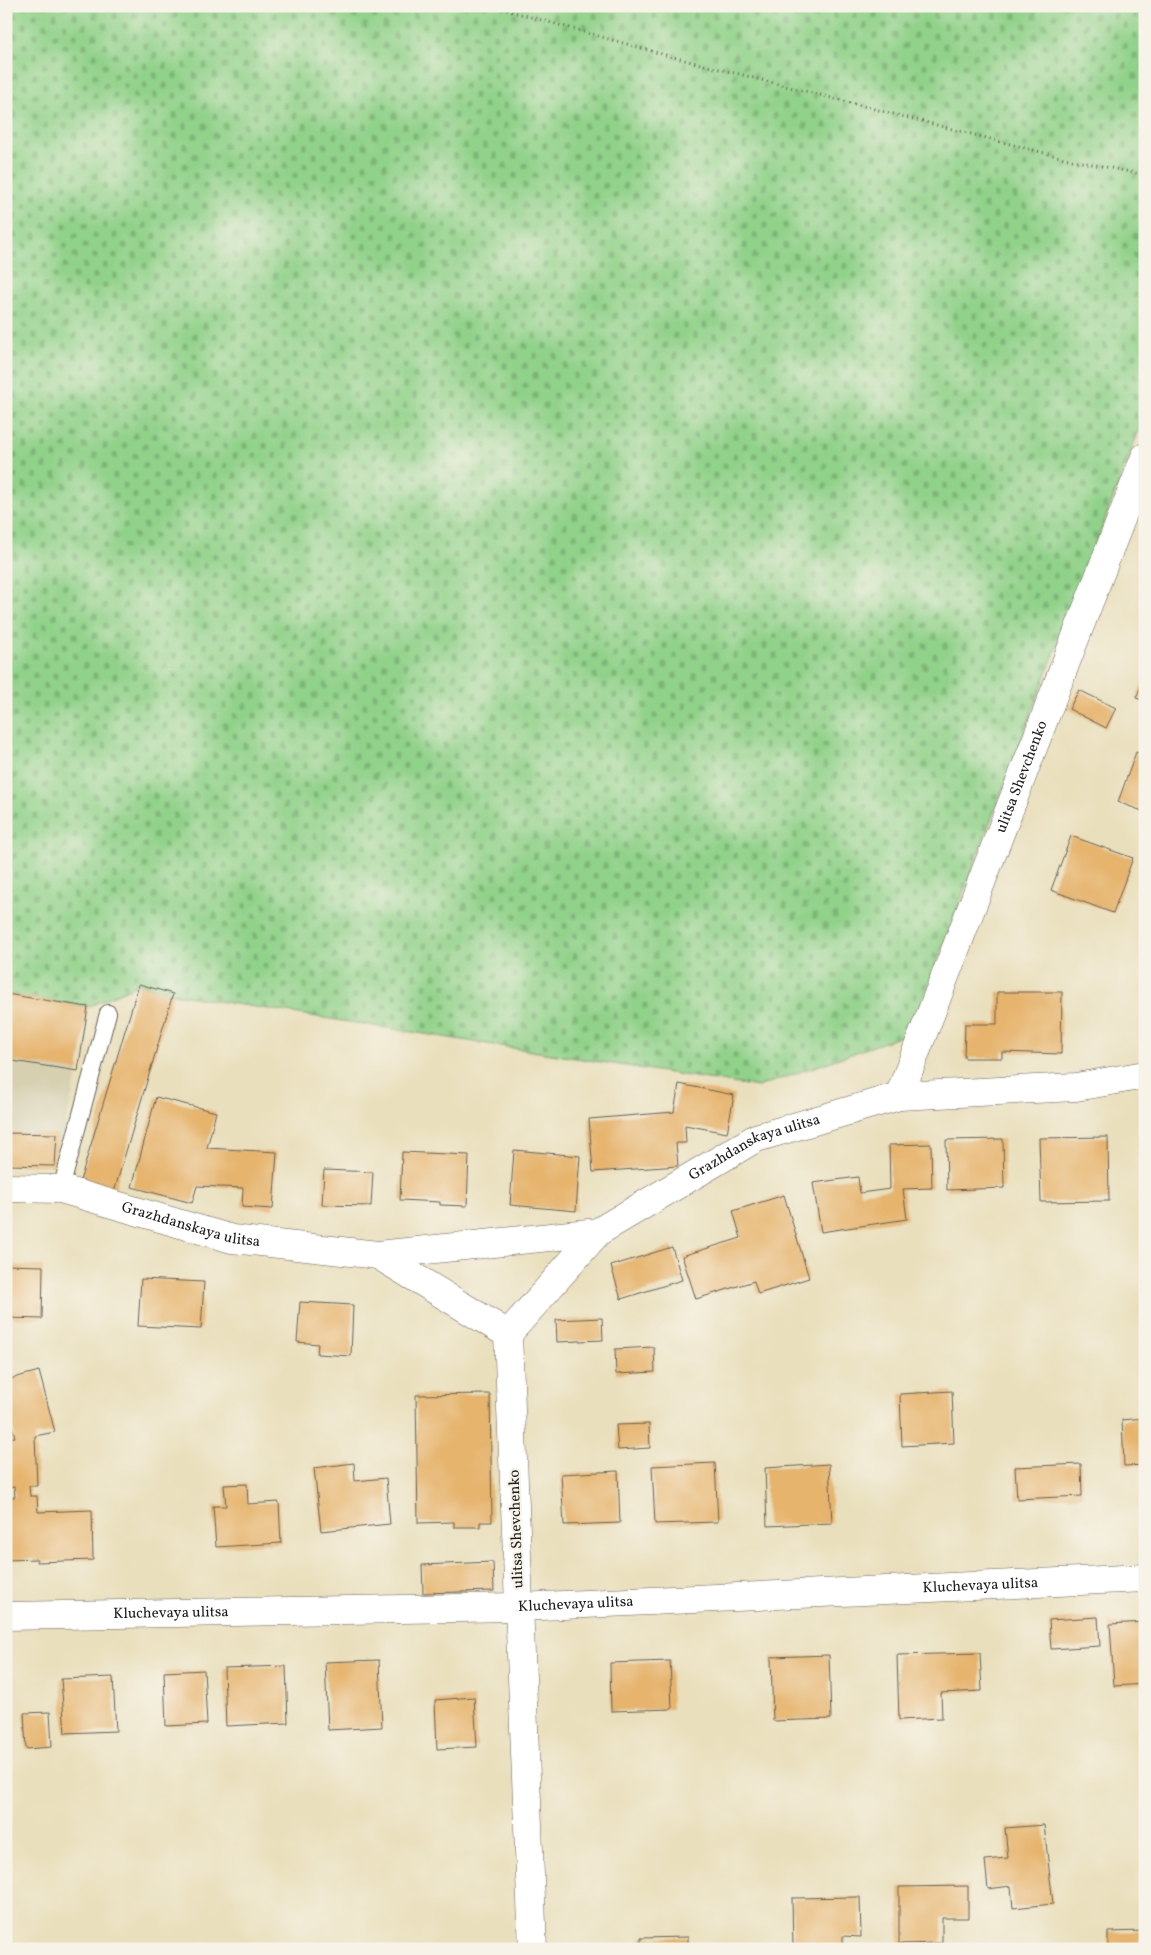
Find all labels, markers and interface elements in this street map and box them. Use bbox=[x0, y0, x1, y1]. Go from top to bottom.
street label: ulitsa Shevchenko bbox=[991, 718, 1053, 836]
street label: Grazhdanskaya ulitsa bbox=[685, 1109, 823, 1186]
street label: Grazhdanskaya ulitsa bbox=[119, 1197, 261, 1253]
street label: ulitsa Shevchenko bbox=[504, 1469, 530, 1589]
street label: Kluchevaya ulitsa bbox=[922, 1572, 1039, 1599]
street label: Kluchevaya ulitsa bbox=[518, 1591, 634, 1618]
street label: Kluchevaya ulitsa bbox=[113, 1602, 229, 1625]

